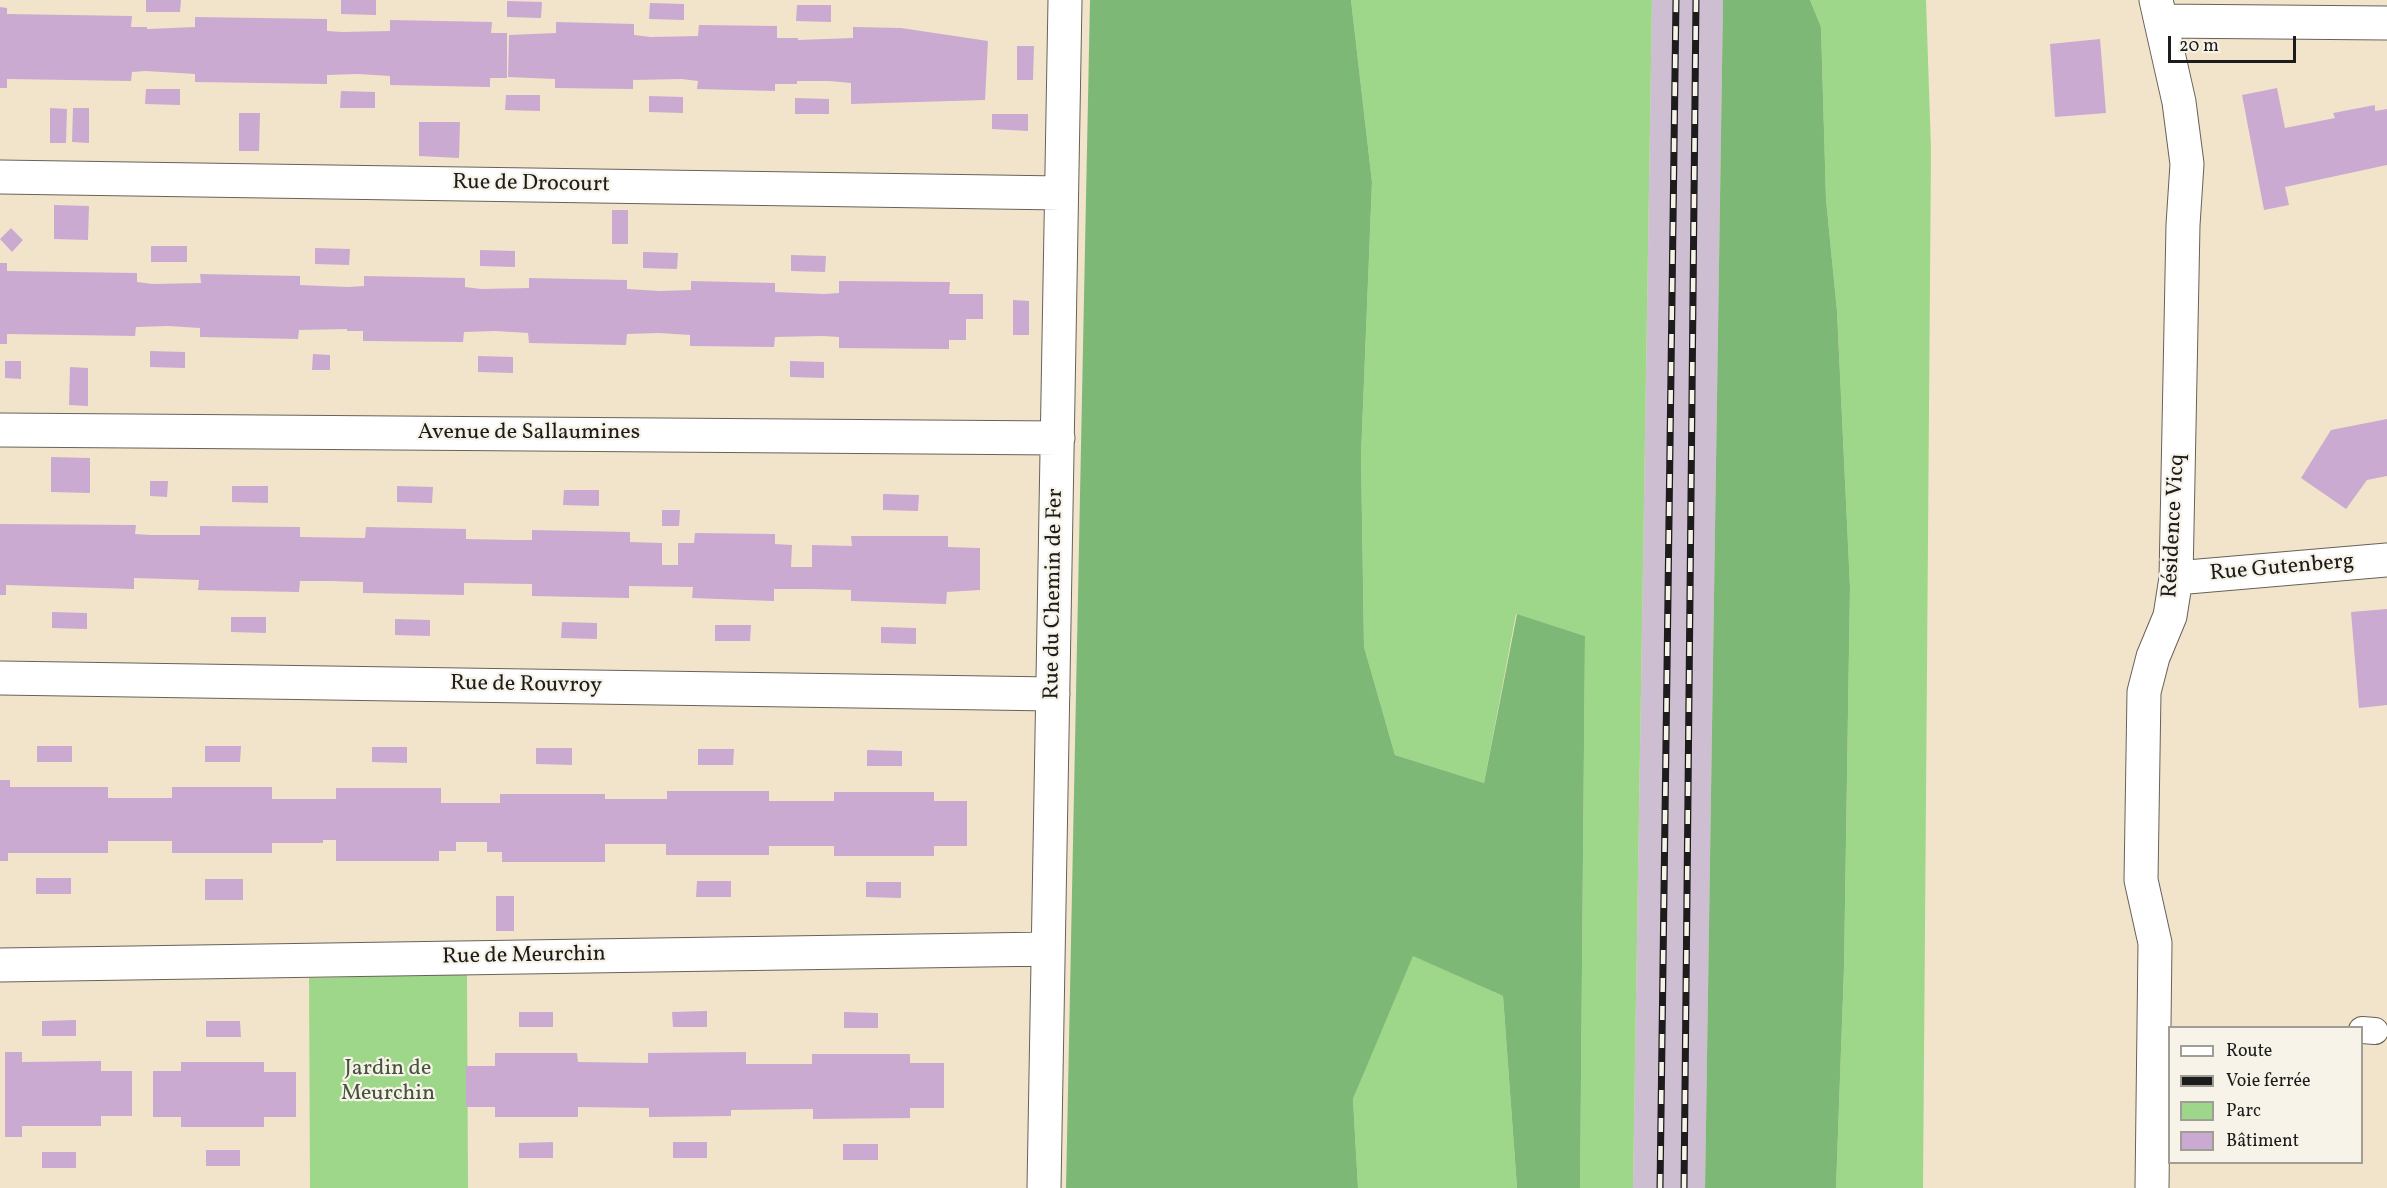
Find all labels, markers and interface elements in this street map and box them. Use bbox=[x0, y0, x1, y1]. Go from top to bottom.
scale bar bbox=[2171, 24, 2298, 62]
text: 20 m bbox=[2179, 34, 2219, 59]
street label: Rue de Drocourt bbox=[452, 170, 610, 200]
street label: Avenue de Sallaumines bbox=[418, 421, 640, 447]
street label: Résidence Vicq bbox=[2158, 453, 2192, 599]
street label: Rue du Chemin de Fer bbox=[1040, 488, 1070, 700]
street label: Rue Gutenberg bbox=[2209, 550, 2355, 588]
street label: Rue de Rouvroy bbox=[450, 671, 602, 701]
street label: Rue de Meurchin bbox=[442, 942, 606, 972]
legend bbox=[2168, 1026, 2363, 1164]
text: Route bbox=[2226, 1039, 2272, 1064]
park label: Jardin de Meurchin bbox=[341, 1057, 435, 1108]
text: Voie ferrée bbox=[2226, 1069, 2311, 1094]
text: Parc bbox=[2226, 1099, 2261, 1124]
text: Bâtiment bbox=[2226, 1129, 2299, 1154]

